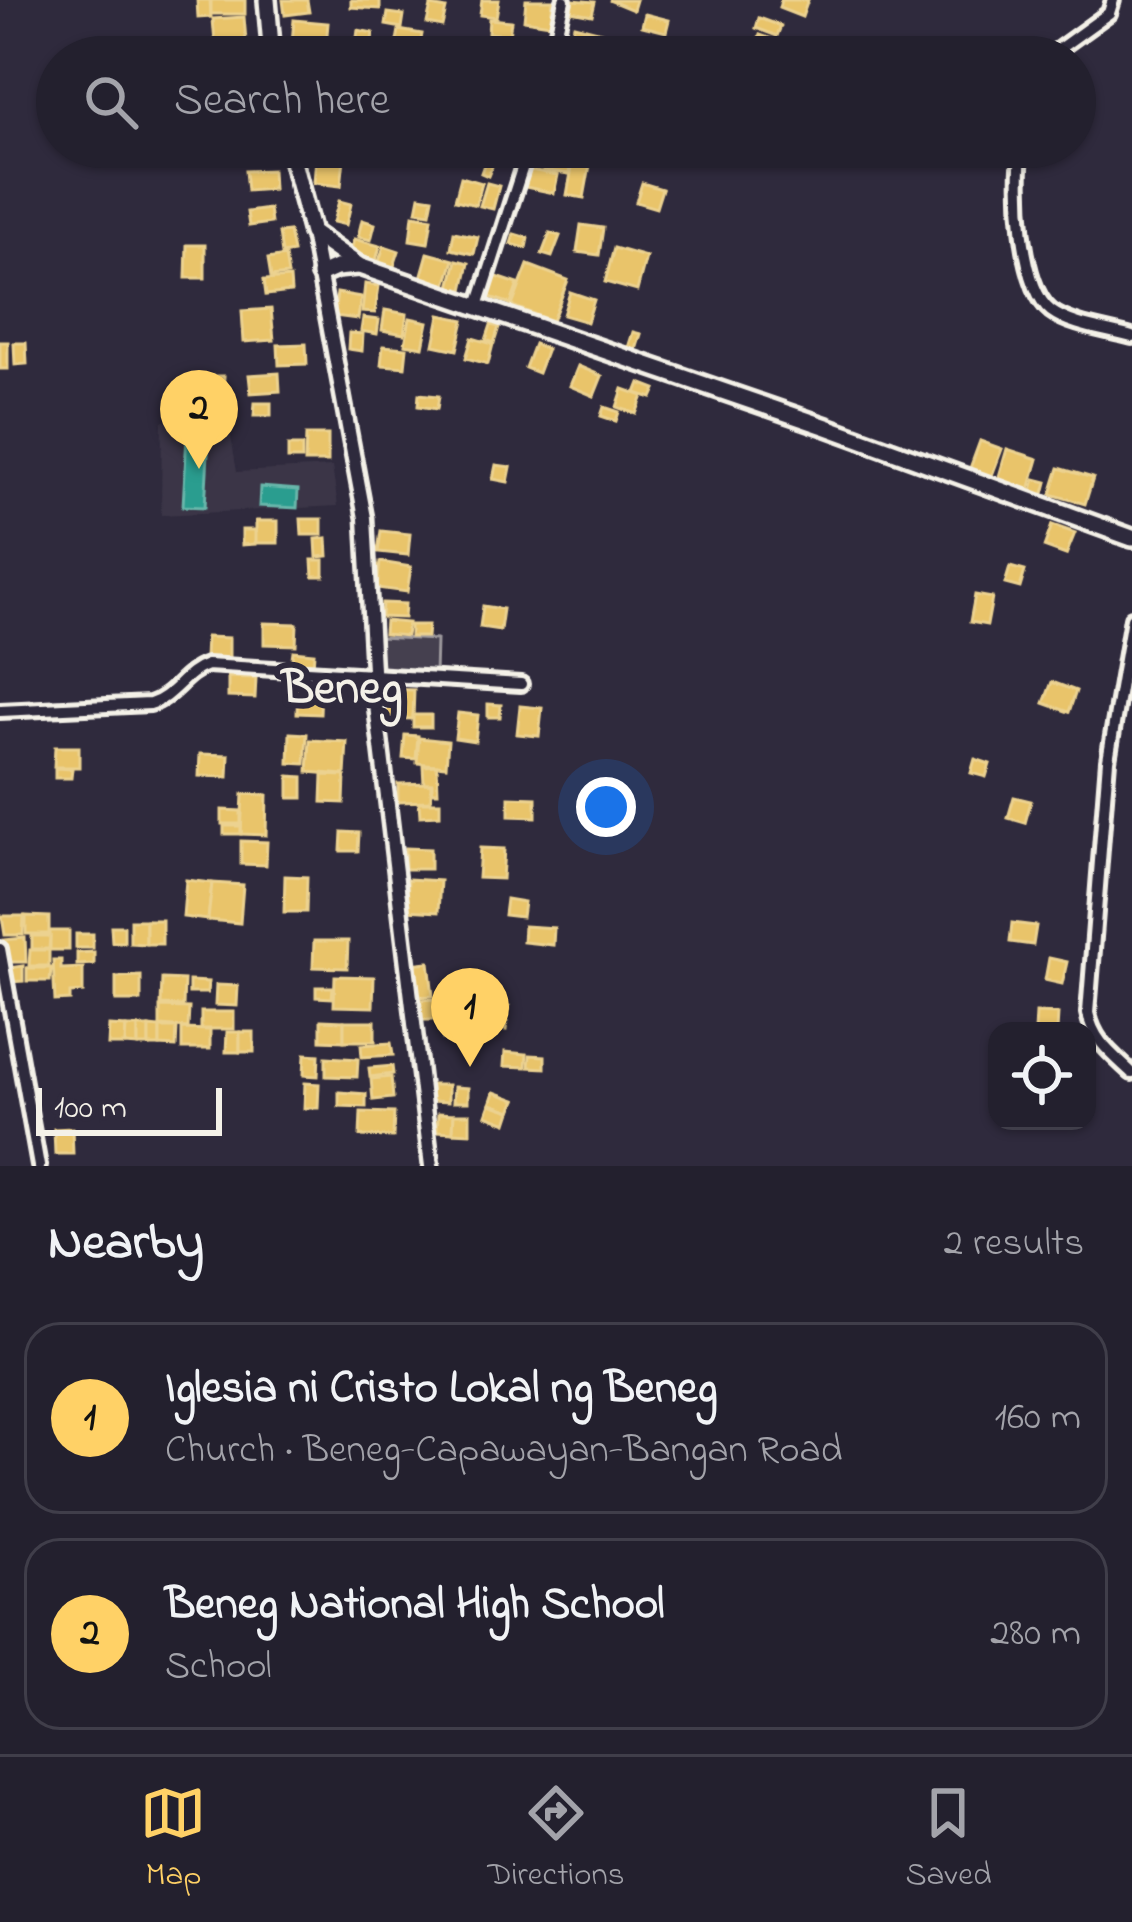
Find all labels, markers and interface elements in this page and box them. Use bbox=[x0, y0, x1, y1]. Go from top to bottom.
search box bbox=[36, 36, 1096, 168]
icon: search bbox=[78, 69, 144, 135]
text: Search here bbox=[174, 69, 390, 135]
pin: 2 bbox=[160, 370, 238, 469]
district label: Beneg bbox=[280, 655, 402, 727]
your location bbox=[576, 777, 636, 837]
pin: 1 bbox=[431, 968, 509, 1067]
map controls bbox=[988, 1022, 1096, 1130]
button: locate bbox=[988, 1022, 1096, 1130]
scale bar bbox=[36, 1082, 222, 1135]
text: 100 m bbox=[54, 1085, 127, 1133]
text: Nearby bbox=[48, 1207, 204, 1282]
text: 2 results bbox=[944, 1216, 1084, 1273]
text: Iglesia ni Cristo Lokal ng Beneg bbox=[165, 1357, 718, 1423]
text: 1 bbox=[84, 1390, 96, 1447]
text: 160 m bbox=[995, 1390, 1081, 1447]
text: Church · Beneg-Capawayan-Bangan Road bbox=[165, 1423, 842, 1480]
text: Beneg National High School bbox=[165, 1573, 664, 1639]
text: 2 bbox=[80, 1606, 100, 1663]
text: 280 m bbox=[990, 1606, 1081, 1663]
text: School bbox=[165, 1639, 272, 1696]
tab: Map bbox=[140, 1780, 206, 1900]
tab: Directions bbox=[487, 1780, 625, 1900]
tab: Saved bbox=[905, 1780, 992, 1900]

